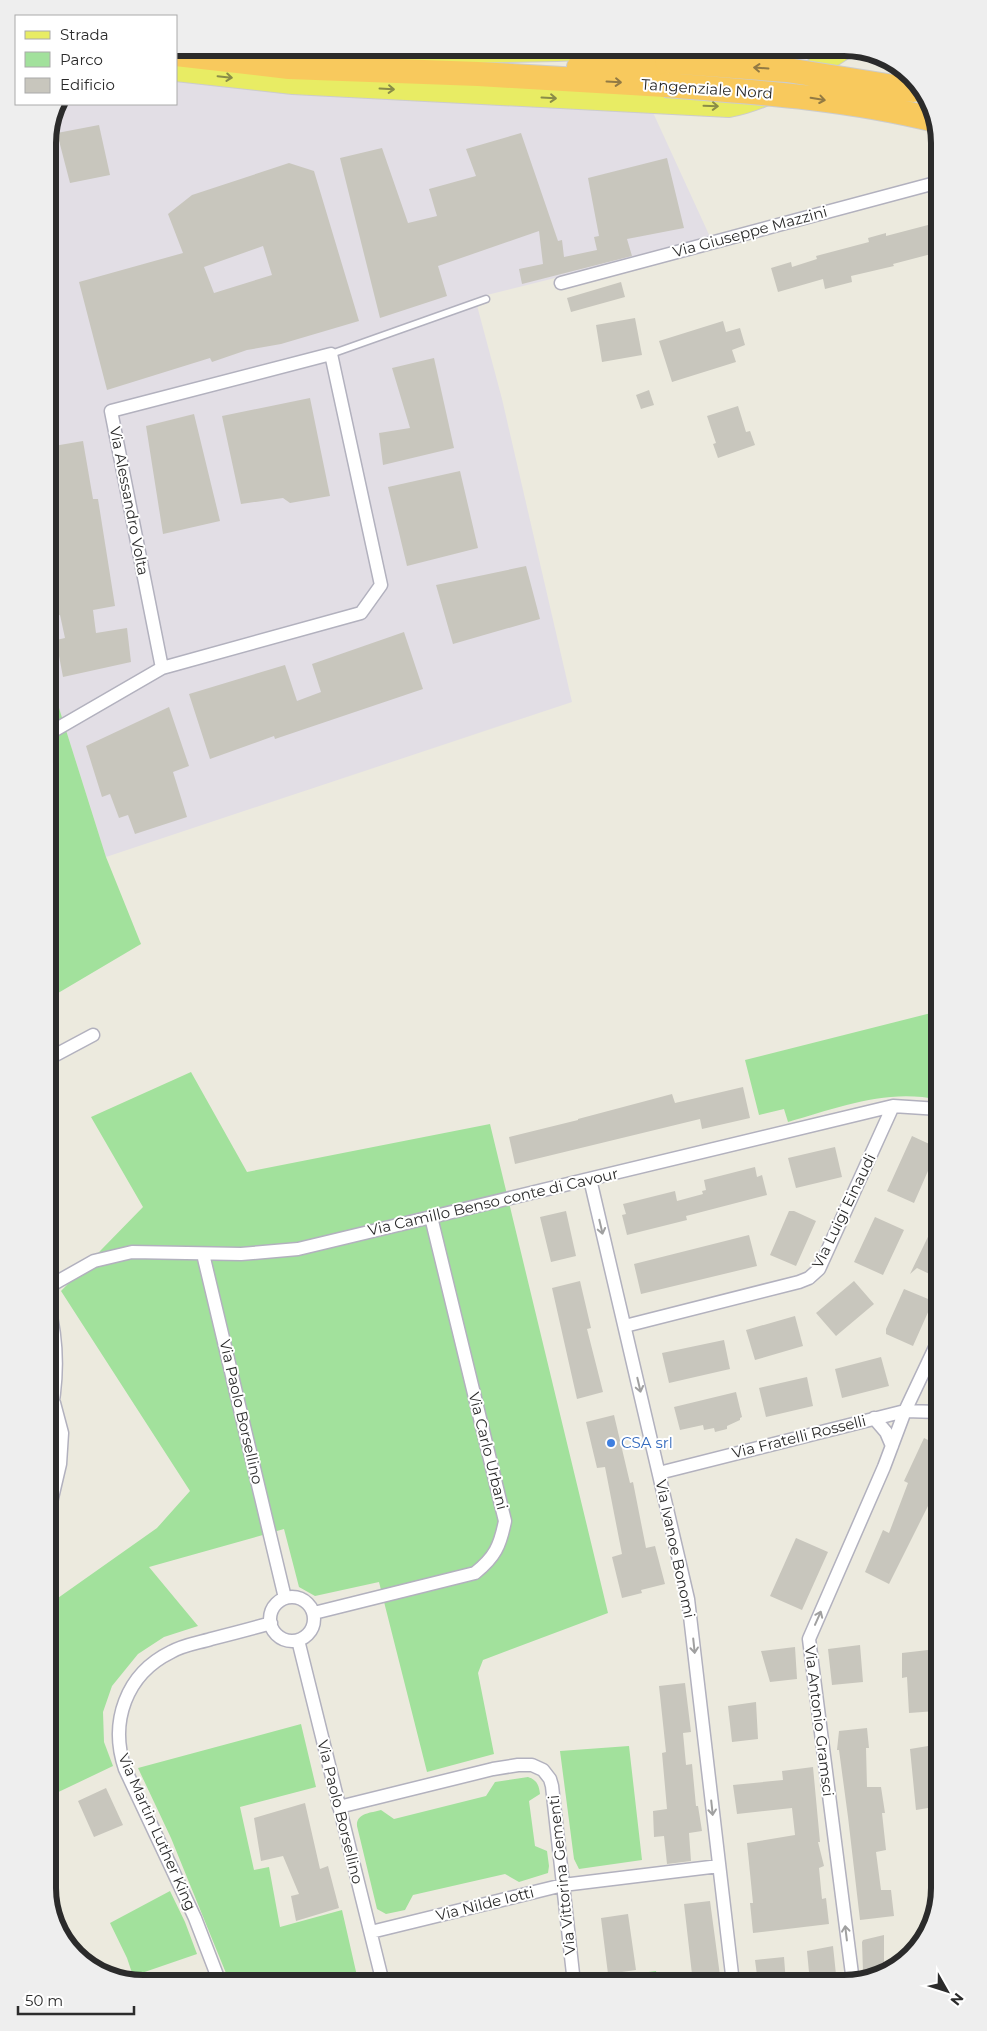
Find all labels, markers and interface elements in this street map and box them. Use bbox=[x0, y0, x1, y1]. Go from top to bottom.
legend bbox=[15, 15, 178, 105]
text: Strada bbox=[60, 25, 109, 44]
text: Parco bbox=[60, 50, 103, 69]
one-way arrow bbox=[754, 64, 770, 73]
one-way arrow bbox=[216, 72, 232, 81]
street label: Tangenziale Nord bbox=[641, 74, 773, 103]
text: Edificio bbox=[60, 75, 115, 94]
one-way arrow bbox=[605, 78, 621, 87]
one-way arrow bbox=[378, 84, 394, 93]
one-way arrow bbox=[541, 93, 557, 102]
one-way arrow bbox=[810, 95, 826, 105]
one-way arrow bbox=[703, 102, 719, 111]
street label: Via Giuseppe Mazzini bbox=[671, 202, 829, 261]
street label: Via Alessandro Volta bbox=[106, 425, 153, 577]
street label: Via Luigi Einaudi bbox=[808, 1150, 880, 1271]
street label: Via Camillo Benso conte di Cavour bbox=[366, 1163, 620, 1240]
one-way arrow bbox=[597, 1218, 606, 1234]
street label: Via Paolo Borsellino bbox=[216, 1338, 267, 1486]
one-way arrow bbox=[635, 1376, 644, 1392]
street label: Via Carlo Urbani bbox=[465, 1390, 512, 1512]
street label: Via Fratelli Rosselli bbox=[730, 1411, 868, 1462]
place label: CSA srl bbox=[621, 1433, 673, 1452]
marker: CSA srl bbox=[605, 1437, 617, 1449]
street label: Via Ivanoe Bonomi bbox=[652, 1478, 699, 1620]
one-way arrow bbox=[813, 1611, 823, 1626]
one-way arrow bbox=[689, 1638, 699, 1654]
street label: Via Antonio Gramsci bbox=[801, 1644, 838, 1798]
street label: Via Paolo Borsellino bbox=[313, 1738, 368, 1886]
street label: Via Martin Luther King bbox=[114, 1750, 201, 1913]
street label: Via Vittorina Gementi bbox=[544, 1794, 579, 1956]
one-way arrow bbox=[707, 1800, 717, 1816]
street label: Via Nilde Iotti bbox=[434, 1882, 536, 1925]
one-way arrow bbox=[841, 1926, 851, 1942]
north arrow bbox=[922, 1966, 972, 2016]
scale bar bbox=[18, 1984, 134, 2016]
text: N bbox=[947, 1989, 968, 2009]
text: 50 m bbox=[25, 1991, 63, 2010]

